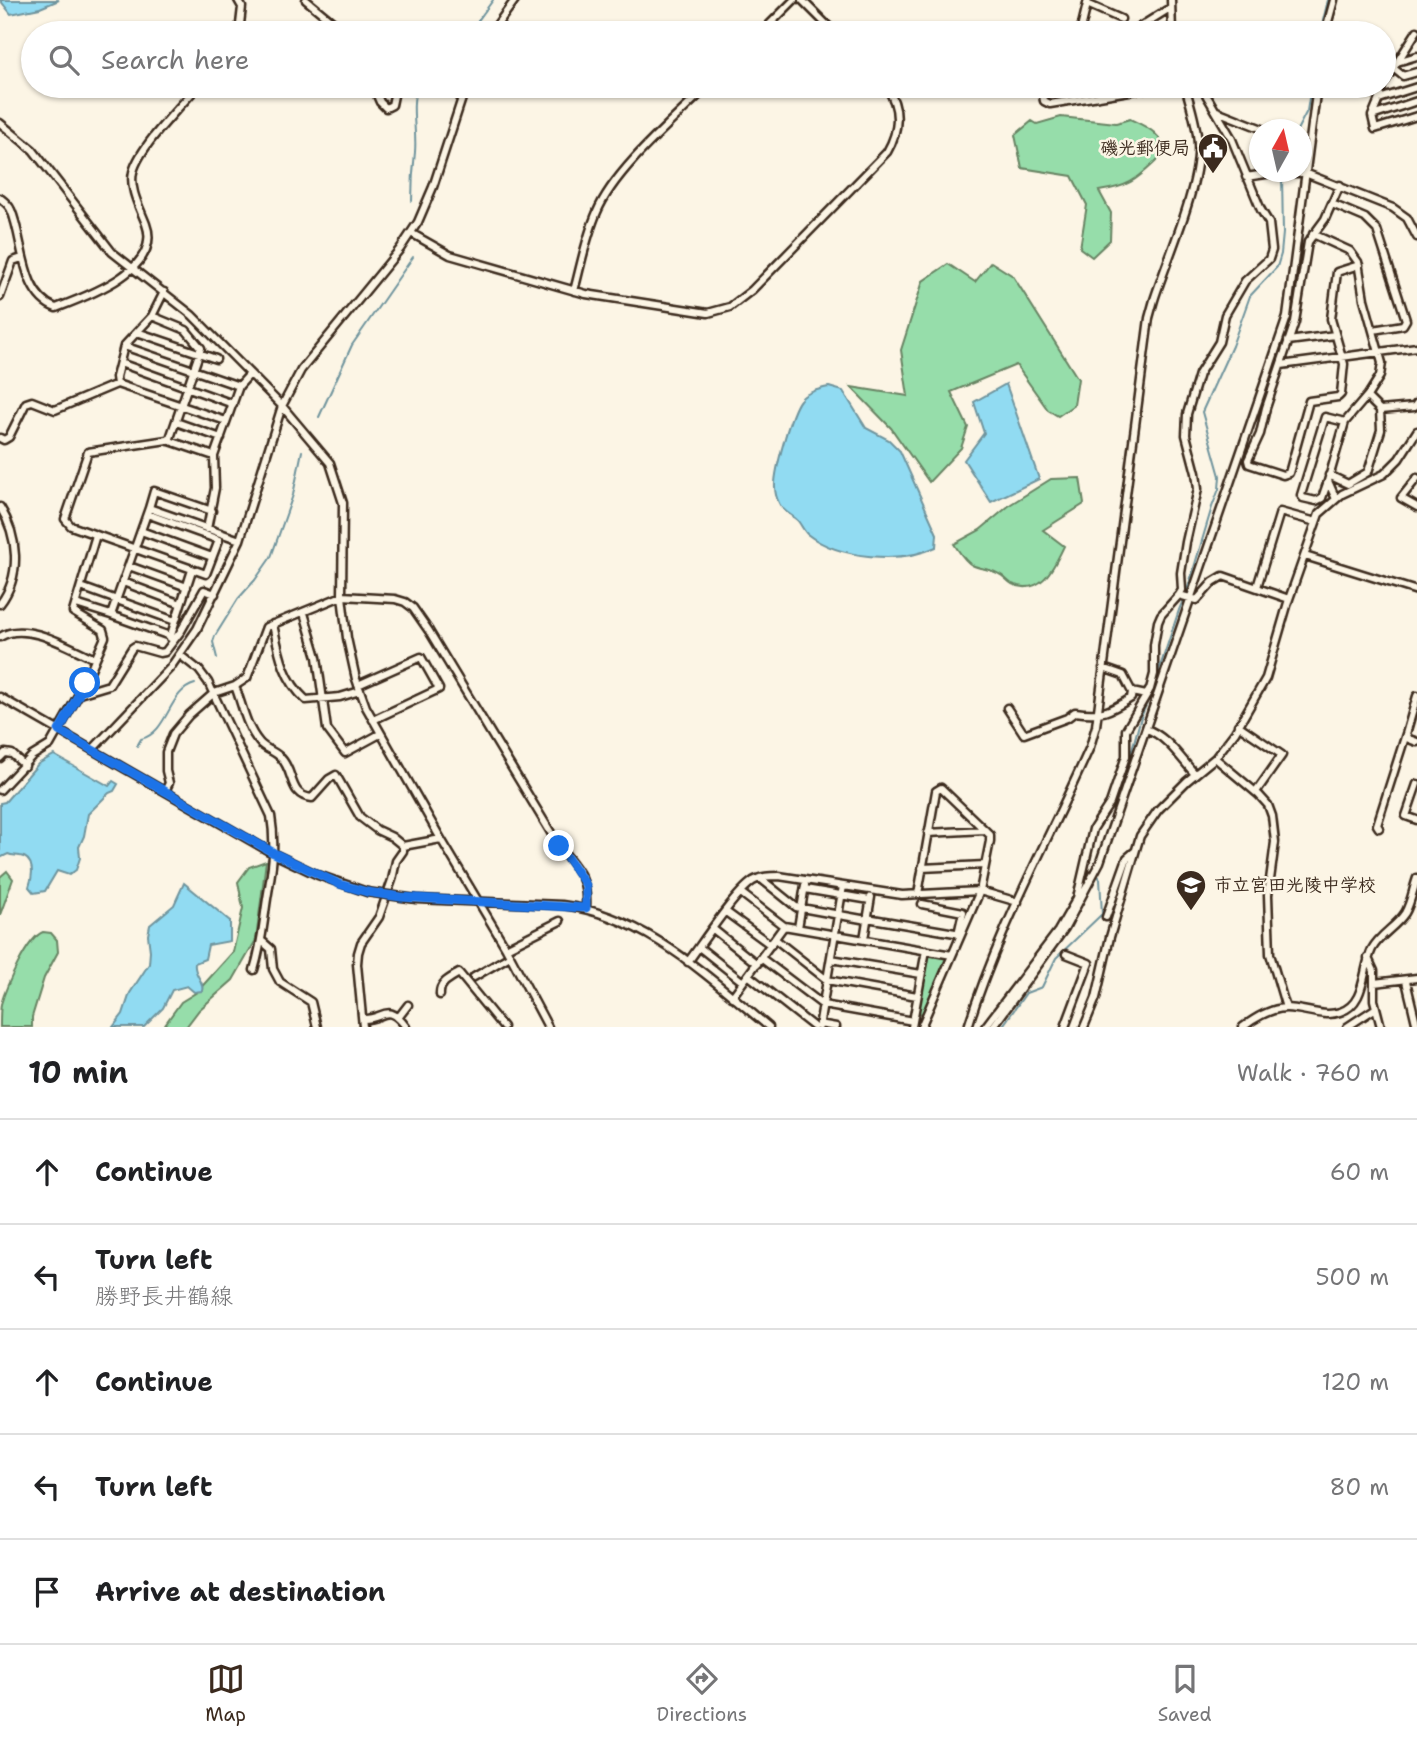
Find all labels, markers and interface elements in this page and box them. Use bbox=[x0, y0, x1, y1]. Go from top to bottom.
search box bbox=[21, 21, 1396, 98]
icon: search bbox=[45, 41, 83, 79]
text: Search here bbox=[101, 42, 250, 77]
north arrow bbox=[1249, 119, 1312, 182]
public building icon: 磯光郵便局 bbox=[1196, 131, 1230, 175]
place label: 磯光郵便局 bbox=[1100, 136, 1190, 160]
route start bbox=[69, 667, 100, 698]
route end bbox=[543, 830, 574, 861]
school or university icon: 市立宮田光陵中学校 bbox=[1174, 868, 1208, 912]
place label: 市立宮田光陵中学校 bbox=[1214, 873, 1376, 897]
text: 10 min bbox=[28, 1052, 128, 1093]
text: Walk · 760 m bbox=[1237, 1058, 1389, 1088]
icon: ahead bbox=[28, 1153, 66, 1191]
text: Continue bbox=[95, 1154, 213, 1189]
text: 60 m bbox=[1330, 1157, 1389, 1187]
text: Turn left bbox=[95, 1242, 212, 1277]
icon: left bbox=[28, 1258, 66, 1296]
text: 500 m bbox=[1315, 1262, 1389, 1292]
text: 勝野長井鶴線 bbox=[95, 1281, 233, 1311]
icon: ahead bbox=[28, 1363, 66, 1401]
text: Continue bbox=[95, 1364, 213, 1399]
text: 120 m bbox=[1321, 1367, 1389, 1397]
icon: left bbox=[28, 1468, 66, 1506]
text: Turn left bbox=[95, 1469, 212, 1504]
text: 80 m bbox=[1330, 1472, 1389, 1502]
icon: arrive bbox=[28, 1573, 66, 1611]
text: Arrive at destination bbox=[95, 1574, 385, 1609]
tab: Map bbox=[205, 1660, 246, 1727]
tab: Directions bbox=[657, 1660, 747, 1727]
tab: Saved bbox=[1158, 1660, 1212, 1727]

